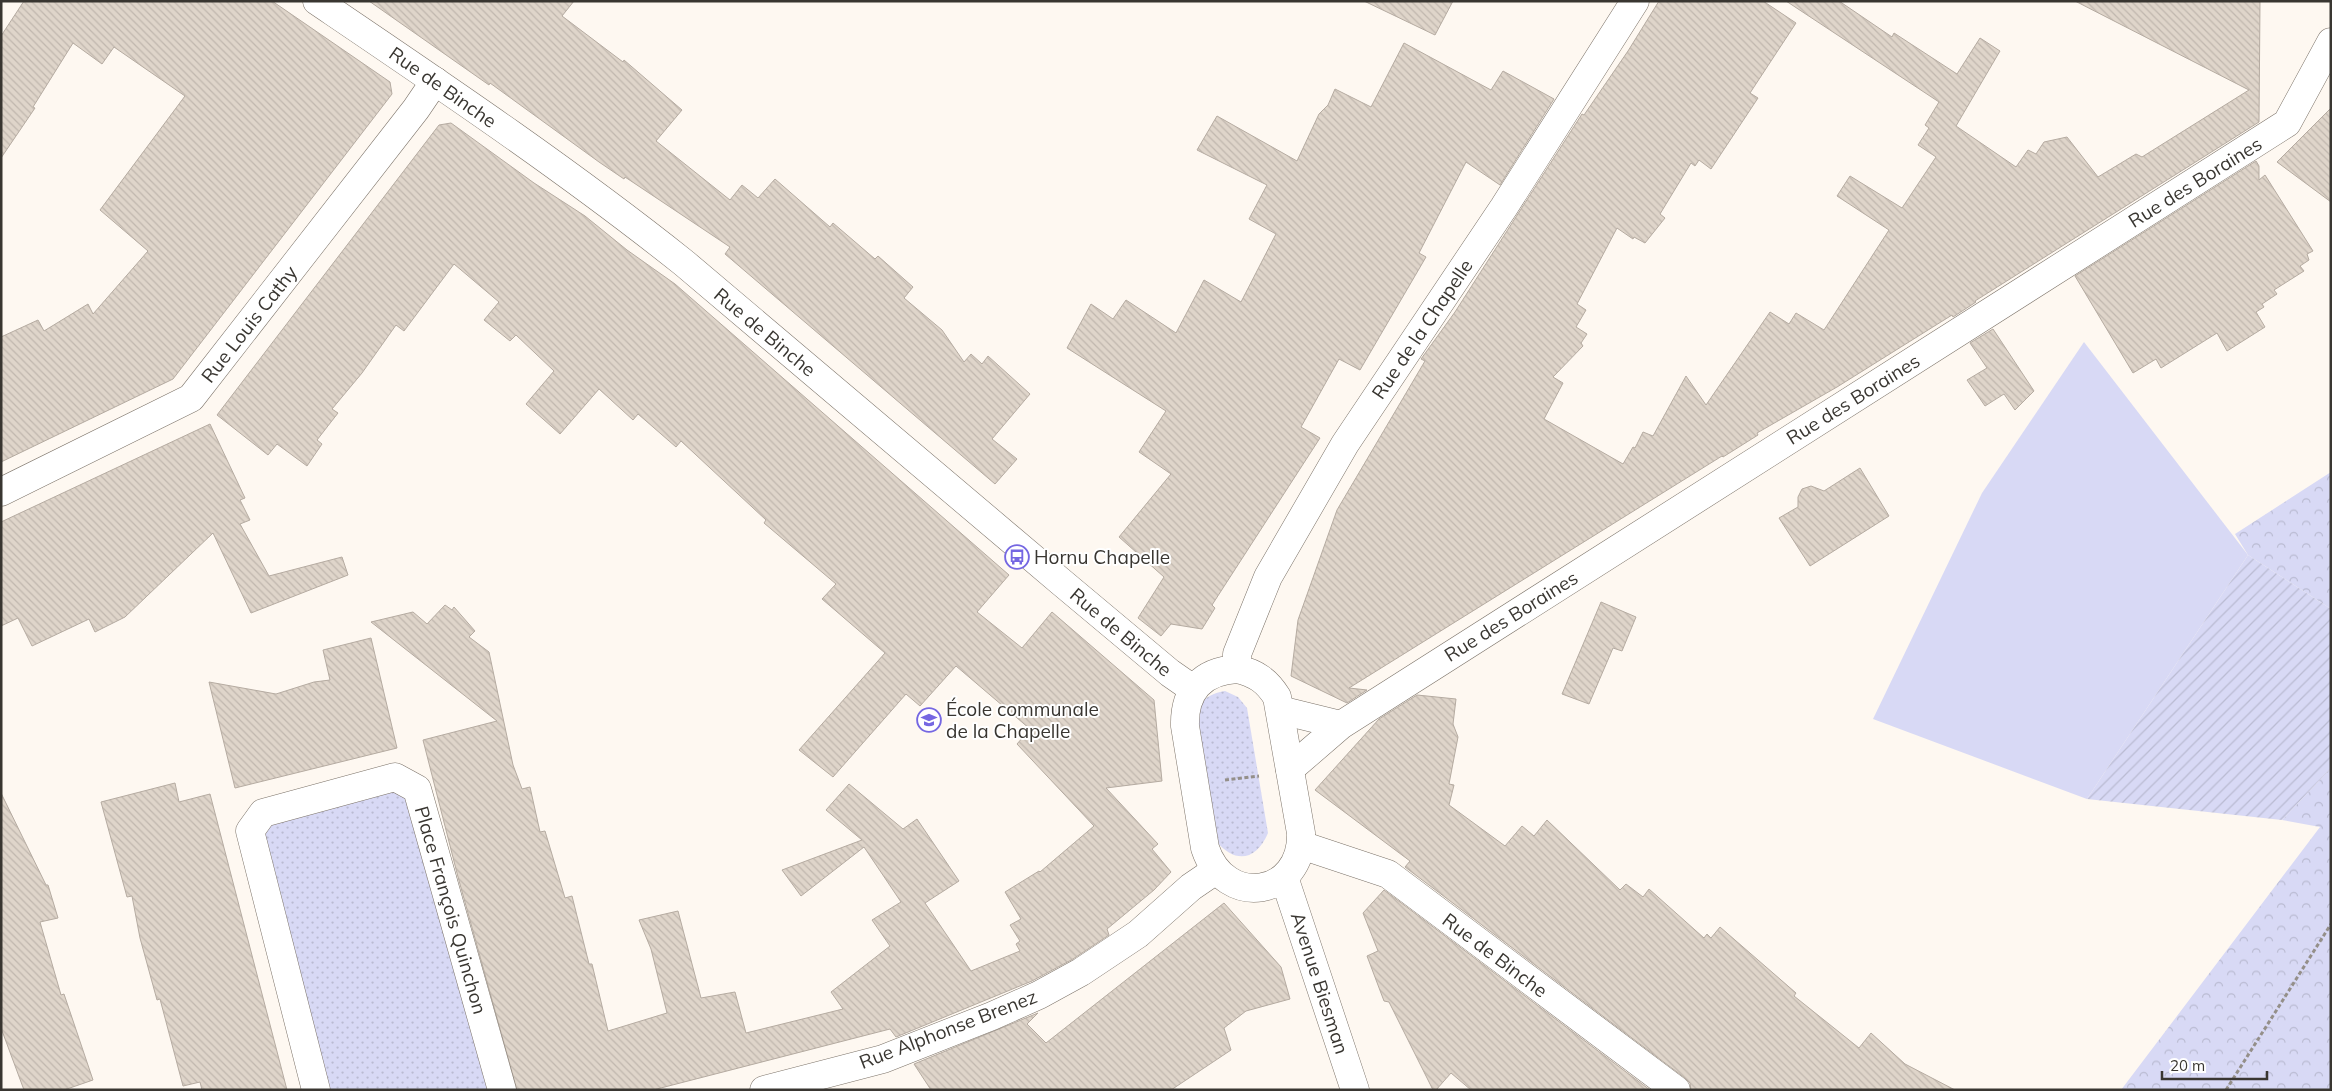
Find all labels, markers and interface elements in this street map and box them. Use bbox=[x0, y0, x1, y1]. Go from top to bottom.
street label: Rue de Binche bbox=[385, 41, 501, 133]
street label: Rue des Boraines bbox=[2124, 131, 2266, 233]
street label: Rue de la Chapelle bbox=[1366, 254, 1478, 404]
street label: Rue Louis Cathy bbox=[196, 261, 302, 387]
street label: Rue de Binche bbox=[709, 282, 821, 382]
street label: Rue des Boraines bbox=[1782, 348, 1924, 450]
bus stop icon: Hornu Chapelle bbox=[1004, 544, 1030, 570]
place label: Hornu Chapelle bbox=[1034, 545, 1170, 569]
street label: Rue des Boraines bbox=[1440, 565, 1582, 667]
street label: Rue de Binche bbox=[1065, 582, 1177, 682]
place label: École communale de la Chapelle bbox=[946, 697, 1099, 743]
school or university icon: École communale de la Chapelle bbox=[916, 707, 942, 733]
street label: Place François Quinchon bbox=[410, 803, 492, 1017]
street label: Rue de Binche bbox=[1438, 908, 1552, 1002]
street label: Avenue Biesman bbox=[1286, 909, 1354, 1057]
street label: Rue Alphonse Brenez bbox=[856, 984, 1040, 1074]
scale bar bbox=[2162, 1048, 2267, 1080]
text: 20 m bbox=[2170, 1056, 2205, 1075]

